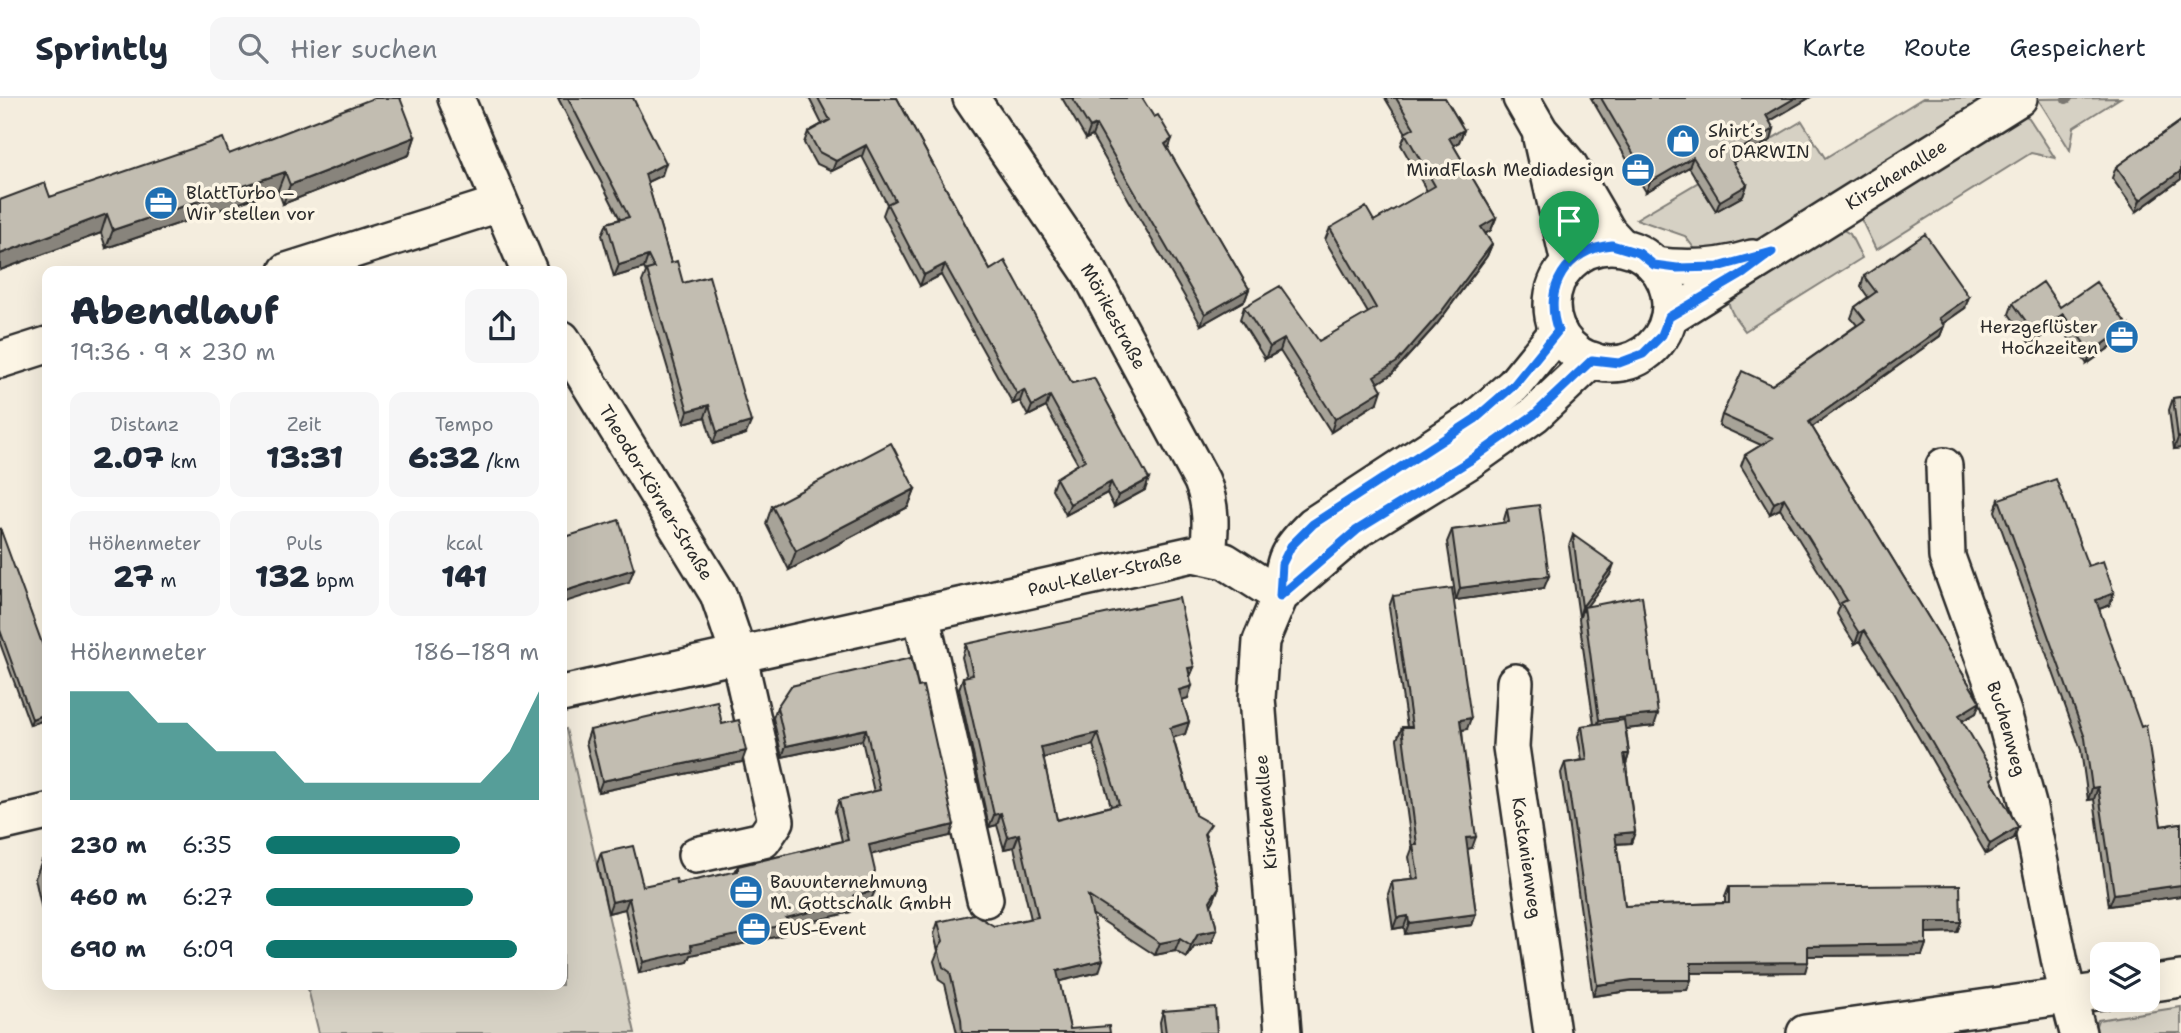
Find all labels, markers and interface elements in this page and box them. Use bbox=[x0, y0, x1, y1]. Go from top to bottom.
search box bbox=[210, 17, 700, 80]
text: Sprintly bbox=[35, 26, 168, 71]
icon: search bbox=[234, 29, 272, 67]
text: Hier suchen bbox=[290, 31, 438, 66]
text: Karte bbox=[1802, 32, 1866, 64]
text: Route bbox=[1904, 32, 1971, 64]
text: Gespeichert bbox=[2009, 32, 2146, 64]
place label: Shirt´s of DARWIN bbox=[1708, 119, 1810, 164]
shop icon: Shirt´s of DARWIN bbox=[1664, 122, 1702, 160]
street label: Kirschenallee bbox=[1841, 134, 1951, 216]
office icon: MindFlash Mediadesign bbox=[1619, 151, 1657, 189]
place label: MindFlash Mediadesign bbox=[1406, 158, 1614, 182]
place label: BlattTurbo – Wir stellen vor bbox=[186, 181, 315, 226]
office icon: BlattTurbo – Wir stellen vor bbox=[142, 184, 180, 222]
pin bbox=[1539, 191, 1599, 263]
icon: arrive bbox=[1550, 202, 1588, 240]
street label: Mörikestraße bbox=[1075, 259, 1152, 374]
text: Abendlauf bbox=[70, 285, 279, 336]
button: share bbox=[465, 289, 539, 363]
place label: Herzgeflüster Hochzeiten bbox=[1980, 315, 2098, 360]
office icon: Herzgeflüster Hochzeiten bbox=[2103, 318, 2141, 356]
text: 19:36 · 9 × 230 m bbox=[70, 337, 275, 367]
street label: Theodor-Körner-Straße bbox=[593, 400, 719, 585]
text: Distanz bbox=[110, 412, 179, 437]
text: Zeit bbox=[287, 412, 322, 437]
text: Tempo bbox=[435, 412, 493, 437]
text: 2.07 bbox=[93, 437, 164, 478]
text: 13:31 bbox=[266, 437, 343, 478]
text: 6:32 bbox=[408, 437, 480, 478]
text: km bbox=[164, 449, 197, 474]
text: /km bbox=[480, 449, 520, 474]
text: Höhenmeter bbox=[88, 531, 201, 556]
text: Puls bbox=[286, 531, 323, 556]
text: kcal bbox=[446, 531, 483, 556]
street label: Paul-Keller-Straße bbox=[1026, 545, 1184, 602]
text: 27 bbox=[113, 556, 154, 597]
text: 132 bbox=[255, 556, 310, 597]
text: 141 bbox=[441, 556, 487, 597]
text: m bbox=[154, 568, 177, 593]
text: bpm bbox=[310, 568, 354, 593]
text: Höhenmeter bbox=[70, 637, 207, 667]
text: 186–189 m bbox=[414, 637, 539, 667]
street label: Buchenweg bbox=[1981, 678, 2032, 779]
street label: Kirschenallee bbox=[1249, 754, 1283, 870]
street label: Kastanienweg bbox=[1506, 795, 1547, 920]
text: 230 m bbox=[70, 830, 147, 860]
text: 6:35 bbox=[182, 830, 232, 860]
place label: Bauunternehmung M. Gottschalk GmbH bbox=[770, 870, 952, 915]
office icon: Bauunternehmung M. Gottschalk GmbH bbox=[727, 873, 765, 911]
text: 460 m bbox=[70, 882, 147, 912]
text: 6:27 bbox=[182, 882, 233, 912]
office icon: EUS-Event bbox=[735, 910, 773, 948]
place label: EUS-Event bbox=[778, 917, 867, 941]
text: 690 m bbox=[70, 934, 146, 964]
text: 6:09 bbox=[182, 934, 234, 964]
map controls bbox=[2090, 942, 2160, 1012]
button: layers bbox=[2090, 942, 2160, 1012]

